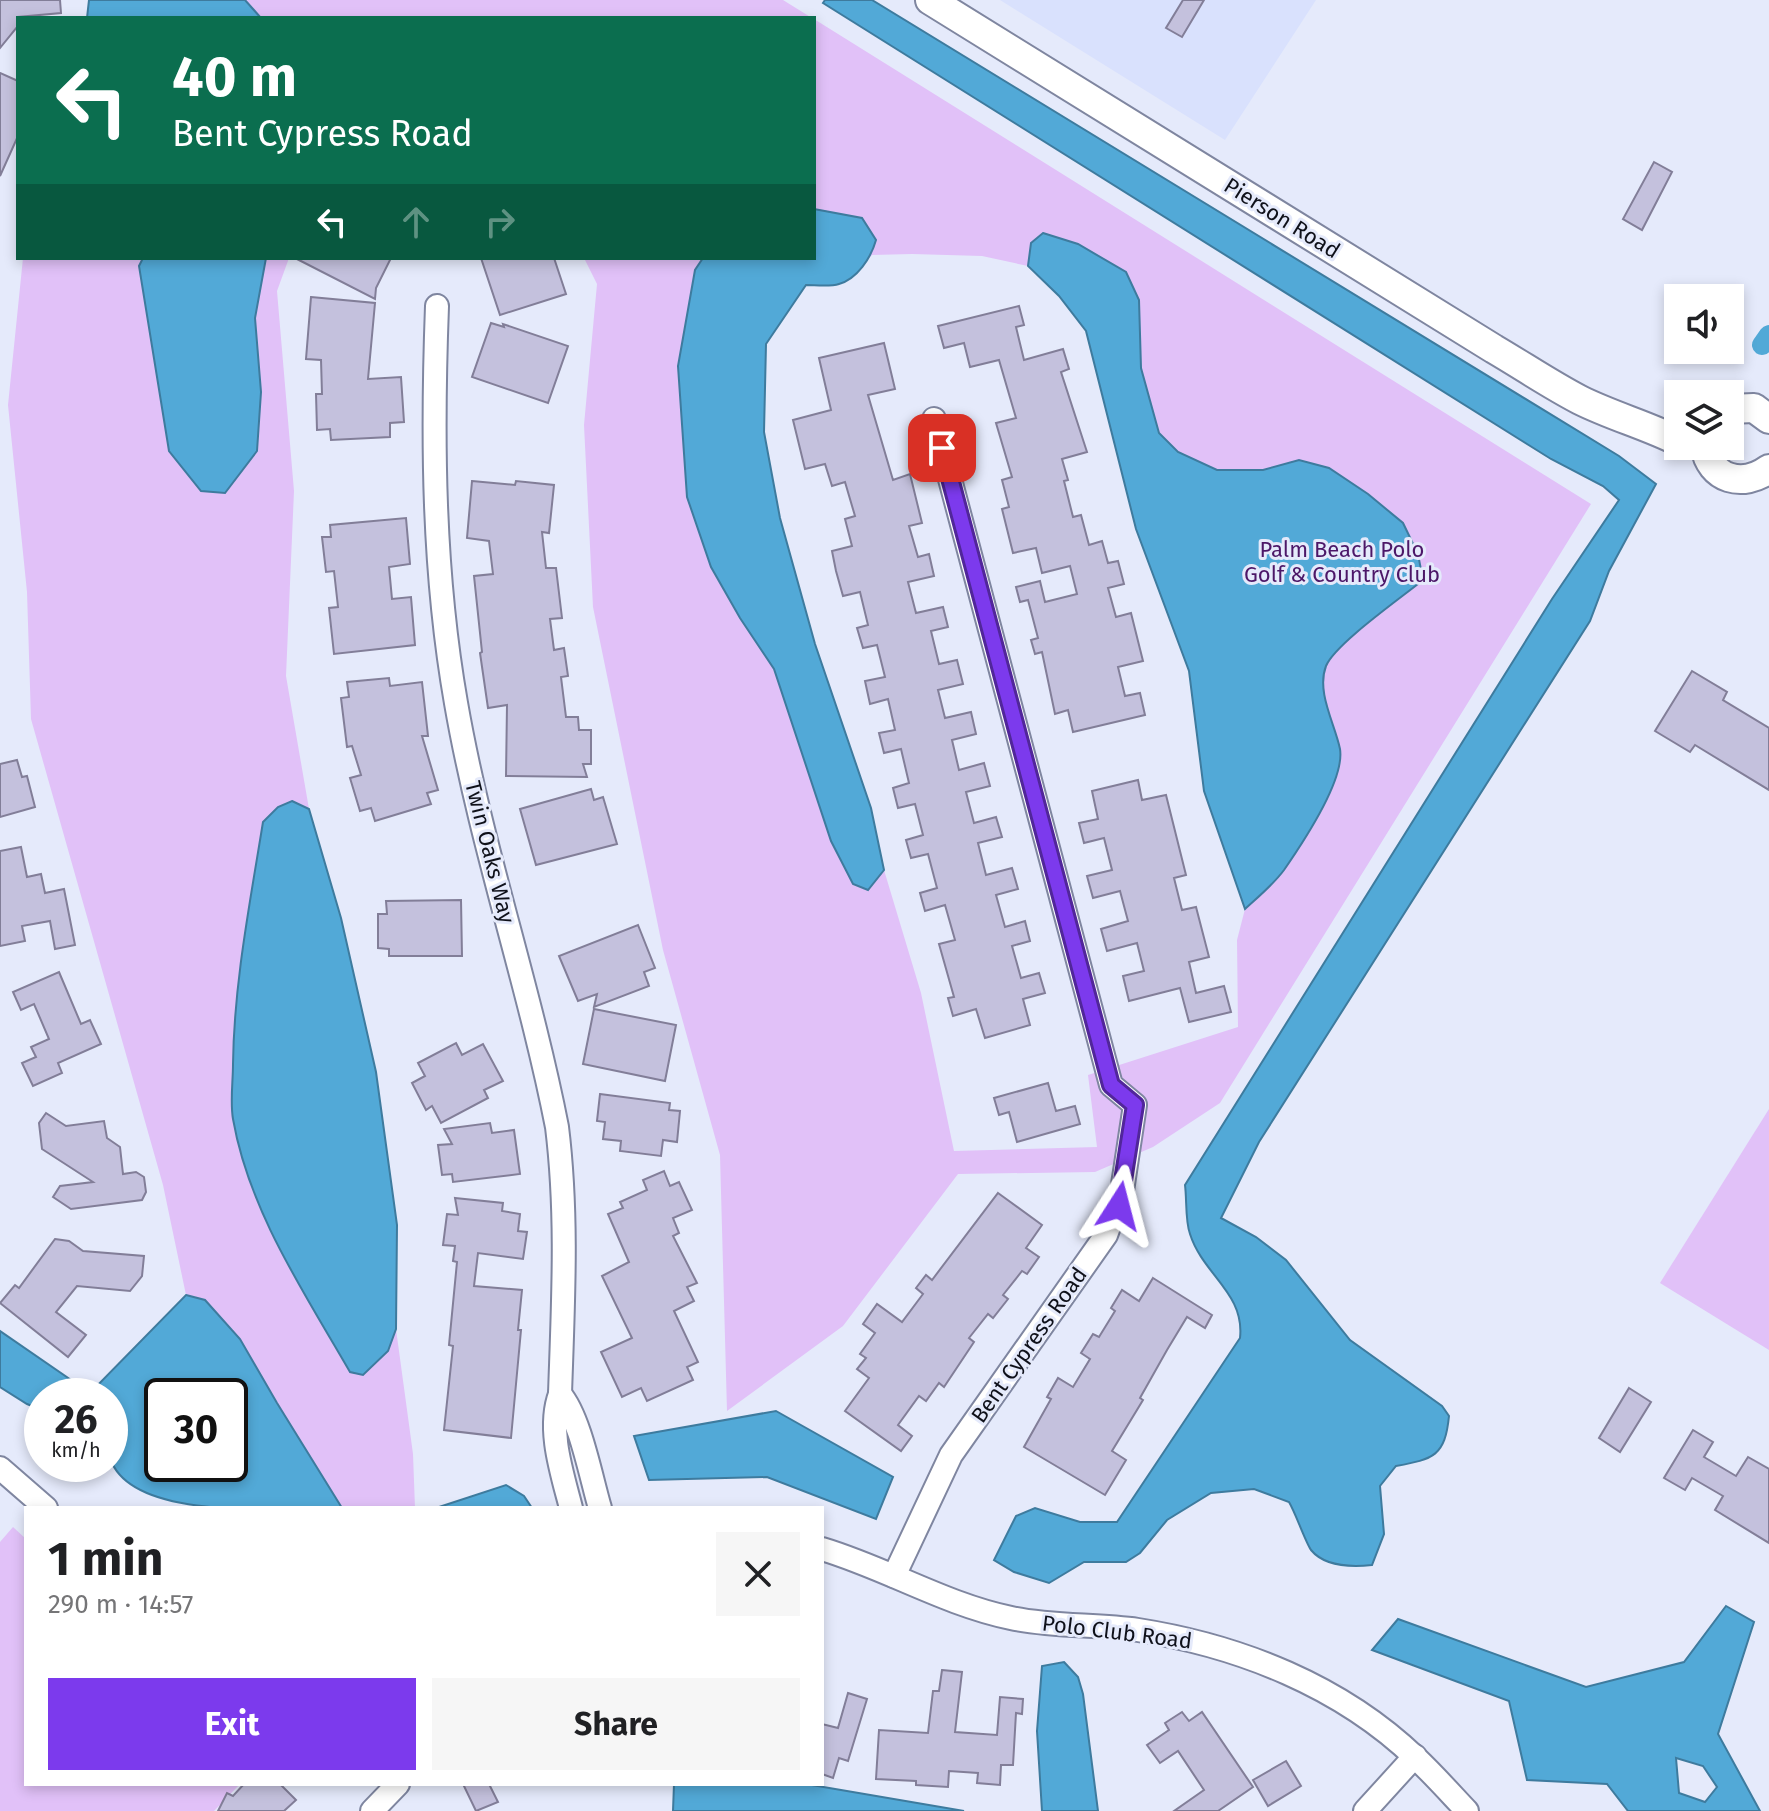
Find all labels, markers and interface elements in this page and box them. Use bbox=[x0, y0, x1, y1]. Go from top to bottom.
text: 40 m bbox=[172, 44, 297, 111]
icon: left bbox=[40, 48, 144, 152]
text: Bent Cypress Road bbox=[172, 112, 473, 156]
street label: Pierson Road bbox=[1219, 172, 1345, 264]
icon: left bbox=[310, 200, 354, 244]
icon: ahead bbox=[394, 200, 438, 244]
icon: right bbox=[478, 200, 522, 244]
map controls bbox=[1664, 284, 1744, 460]
button: sound bbox=[1664, 284, 1744, 364]
button: layers bbox=[1664, 380, 1744, 460]
pin bbox=[908, 414, 976, 482]
icon: arrive bbox=[920, 426, 964, 470]
park label: Palm Beach Polo Golf & Country Club bbox=[1244, 536, 1440, 588]
street label: Twin Oaks Way bbox=[459, 778, 521, 926]
position arrow bbox=[1077, 1164, 1161, 1248]
street label: Bent Cypress Road bbox=[965, 1262, 1093, 1428]
speed limit sign: 30 bbox=[144, 1378, 248, 1482]
text: 26 bbox=[54, 1396, 98, 1444]
text: km/h bbox=[51, 1438, 101, 1462]
text: 1 min bbox=[48, 1530, 163, 1588]
button: close bbox=[716, 1532, 800, 1616]
text: 290 m · 14:57 bbox=[48, 1589, 193, 1620]
street label: Polo Club Road bbox=[1040, 1609, 1194, 1655]
button: Exit bbox=[48, 1678, 416, 1770]
button: Share bbox=[432, 1678, 800, 1770]

